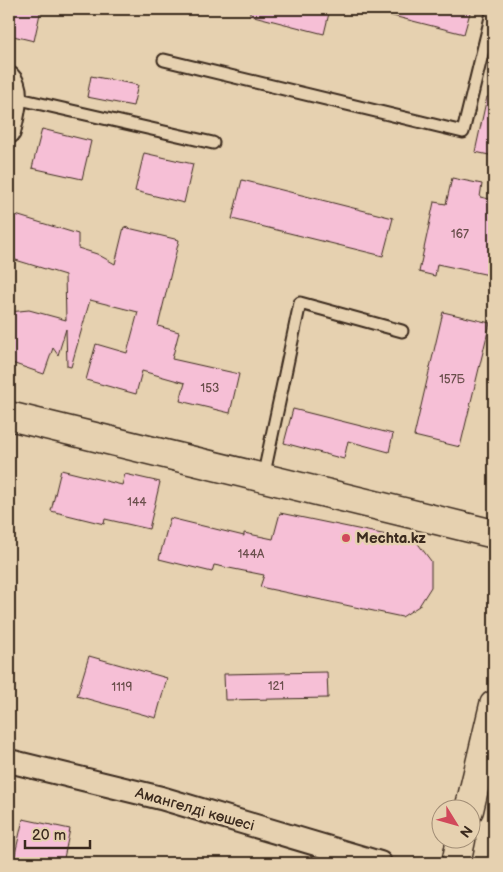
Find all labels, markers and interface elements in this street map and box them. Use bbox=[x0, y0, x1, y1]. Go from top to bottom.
house number: 167 bbox=[451, 227, 469, 242]
house number: 157Б bbox=[439, 372, 466, 387]
house number: 153 bbox=[201, 381, 219, 396]
house number: 144 bbox=[127, 495, 147, 510]
place label: Mechta.kz bbox=[356, 529, 427, 548]
marker: Mechta.kz bbox=[340, 532, 352, 544]
house number: 144А bbox=[238, 547, 265, 562]
house number: 121 bbox=[268, 679, 284, 694]
house number: 1119 bbox=[112, 680, 132, 695]
street label: Амангелді көшесі bbox=[132, 783, 257, 836]
north arrow bbox=[430, 800, 480, 850]
scale bar bbox=[25, 817, 90, 849]
text: N bbox=[456, 822, 476, 841]
text: 20 m bbox=[32, 826, 66, 845]

